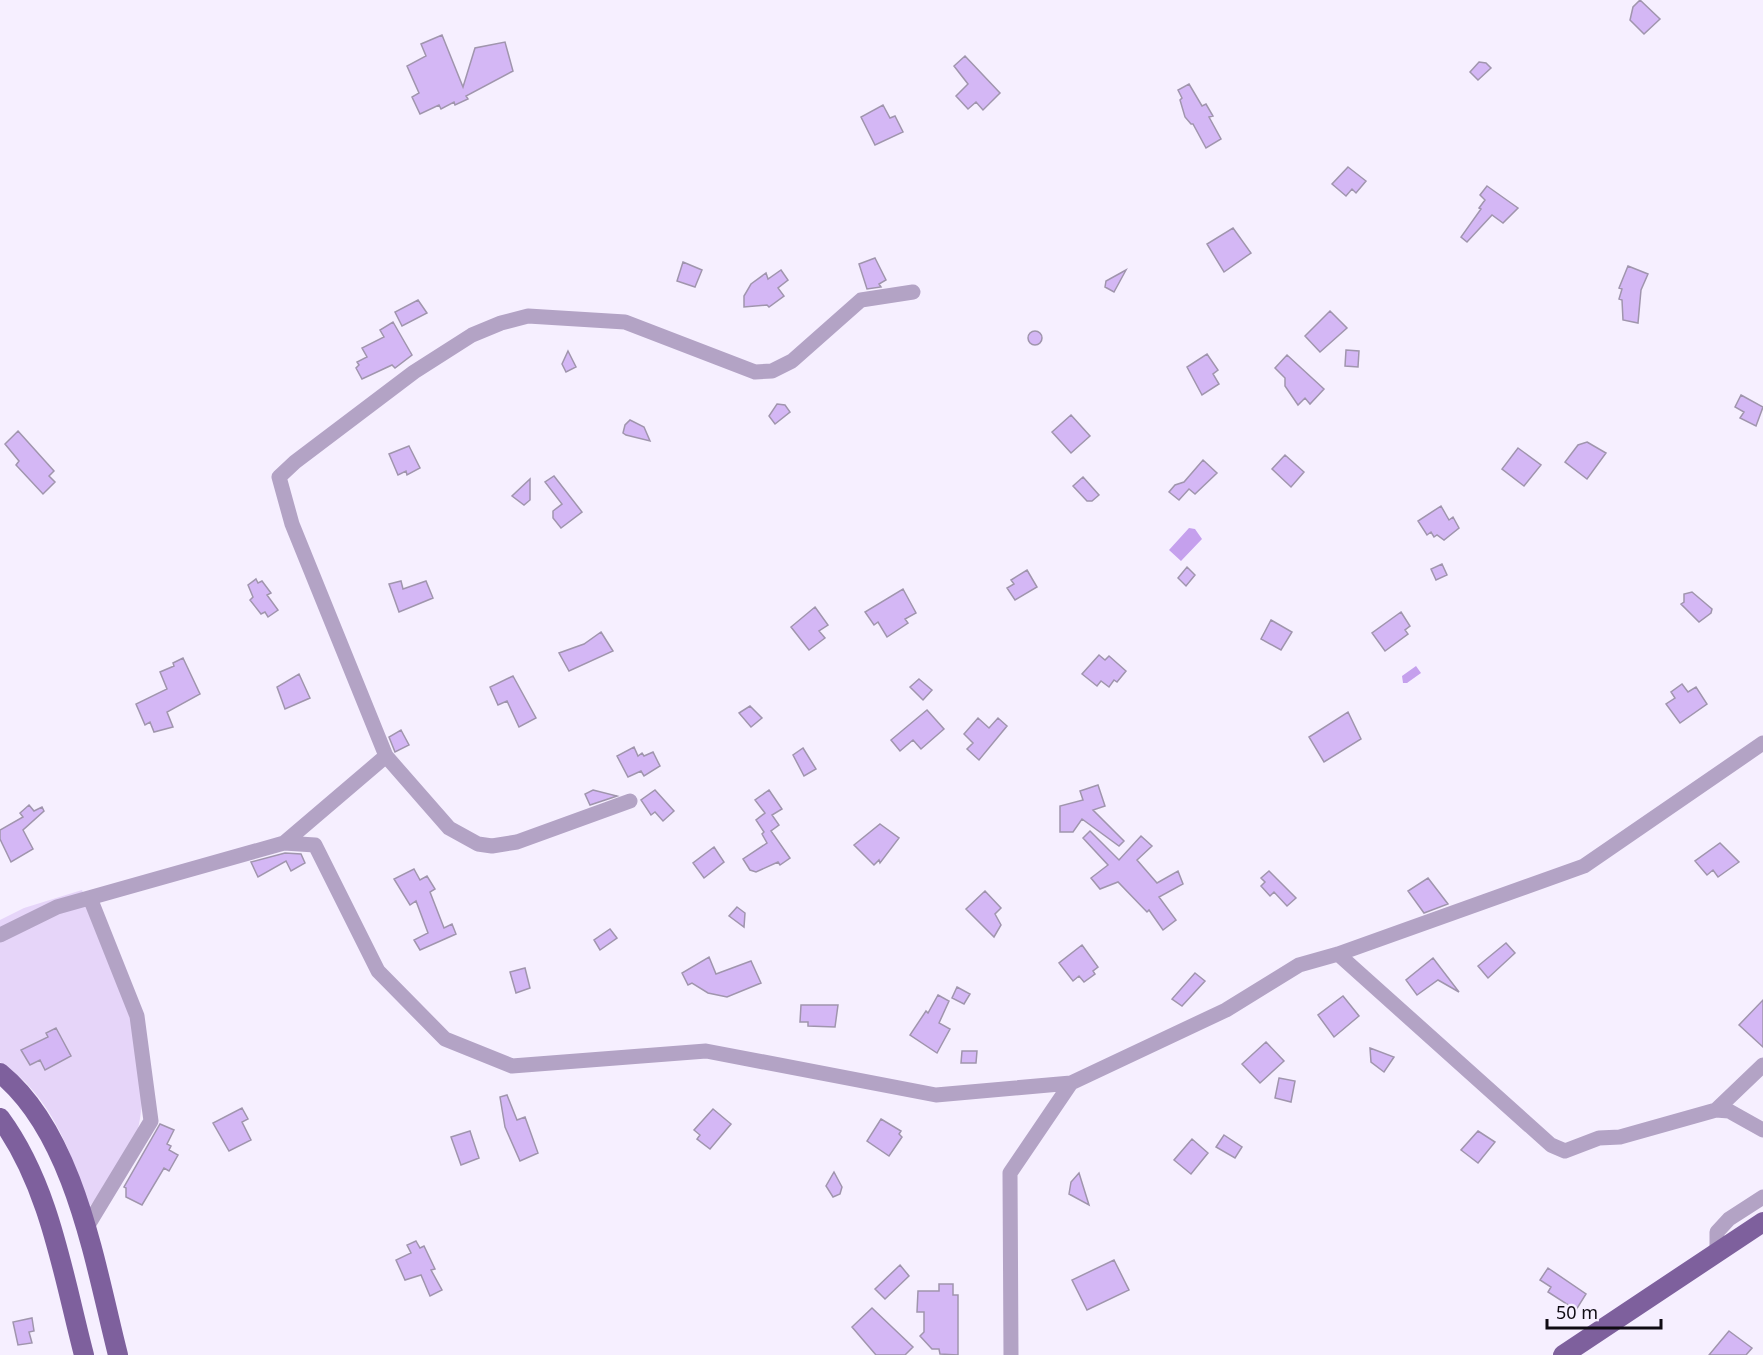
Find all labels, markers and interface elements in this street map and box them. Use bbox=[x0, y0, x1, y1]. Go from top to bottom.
scale bar bbox=[1547, 1292, 1661, 1330]
text: 50 m bbox=[1556, 1300, 1598, 1324]

